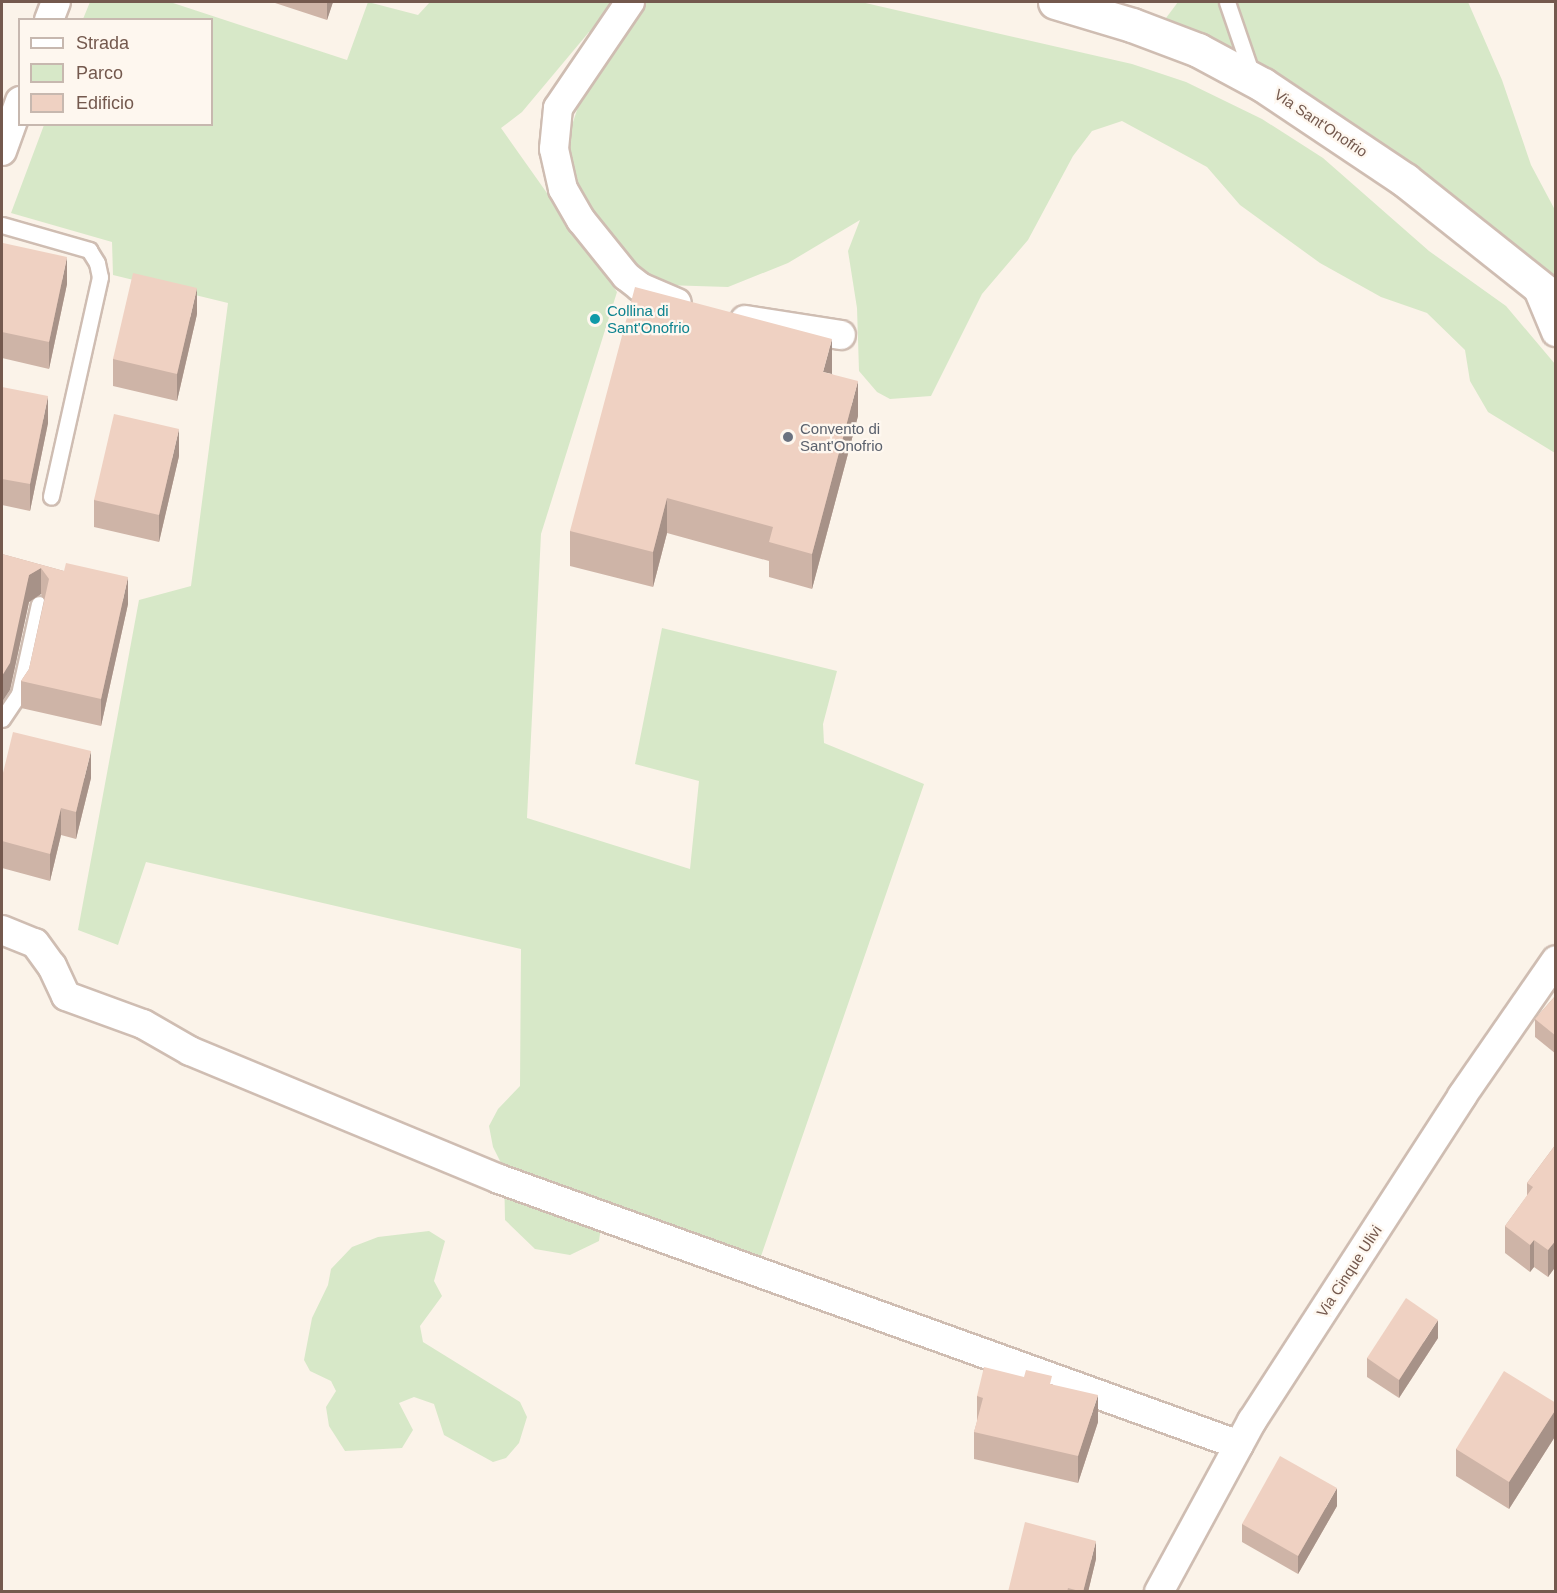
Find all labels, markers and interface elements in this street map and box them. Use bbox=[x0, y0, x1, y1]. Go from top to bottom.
legend bbox=[18, 18, 213, 126]
text: Strada bbox=[76, 33, 129, 53]
text: Parco bbox=[76, 63, 123, 83]
street label: Via Sant'Onofrio bbox=[1271, 85, 1371, 161]
text: Edificio bbox=[76, 93, 134, 113]
place label: Collina di Sant'Onofrio bbox=[607, 301, 690, 336]
marker: Collina di Sant'Onofrio bbox=[588, 312, 602, 326]
place label: Convento di Sant'Onofrio bbox=[800, 419, 883, 454]
marker: Convento di Sant'Onofrio bbox=[781, 430, 795, 444]
street label: Via Cinque Ulivi bbox=[1313, 1222, 1385, 1320]

